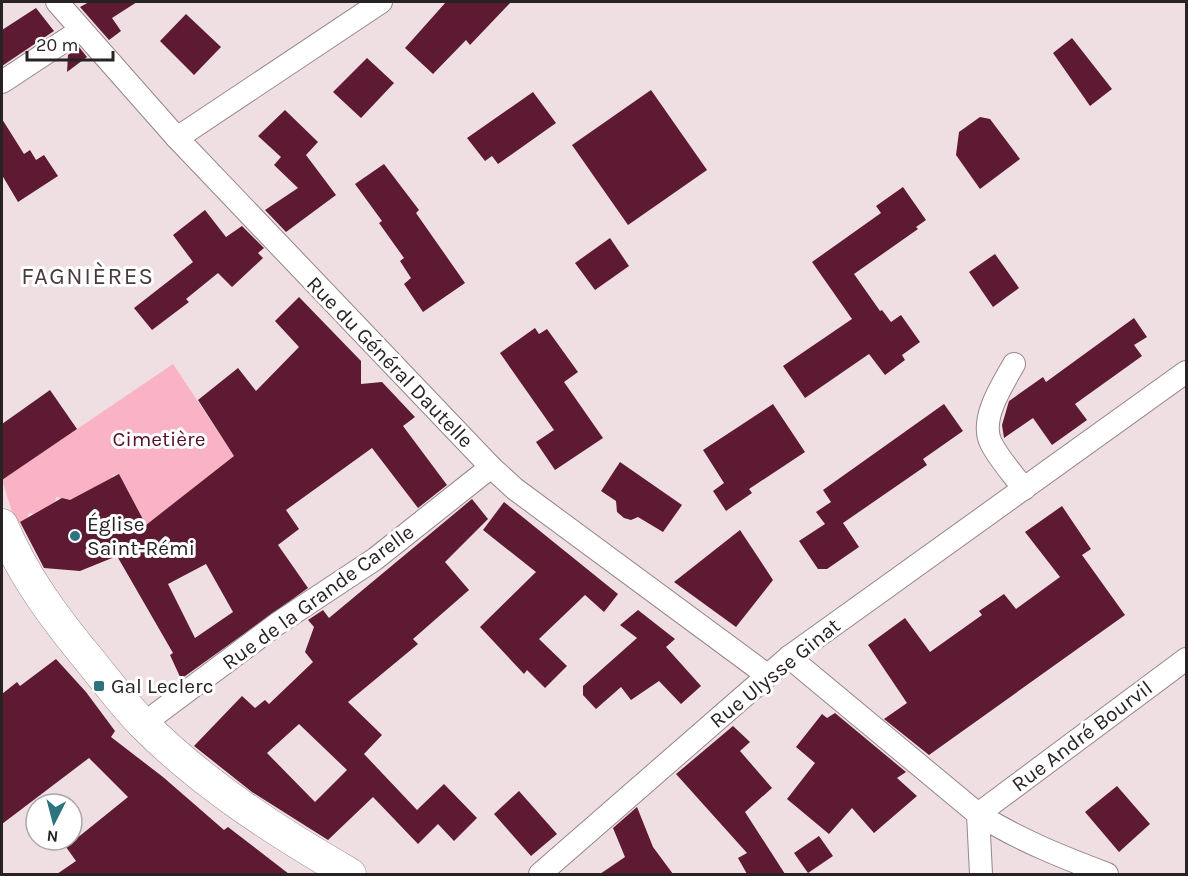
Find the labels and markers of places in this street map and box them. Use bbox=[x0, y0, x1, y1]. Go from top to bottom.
place label: Église Saint-Rémi bbox=[87, 512, 195, 560]
marker: Église Saint-Rémi bbox=[68, 529, 82, 543]
place label: Gal Leclerc bbox=[111, 674, 213, 698]
marker: Gal Leclerc bbox=[92, 679, 106, 693]

